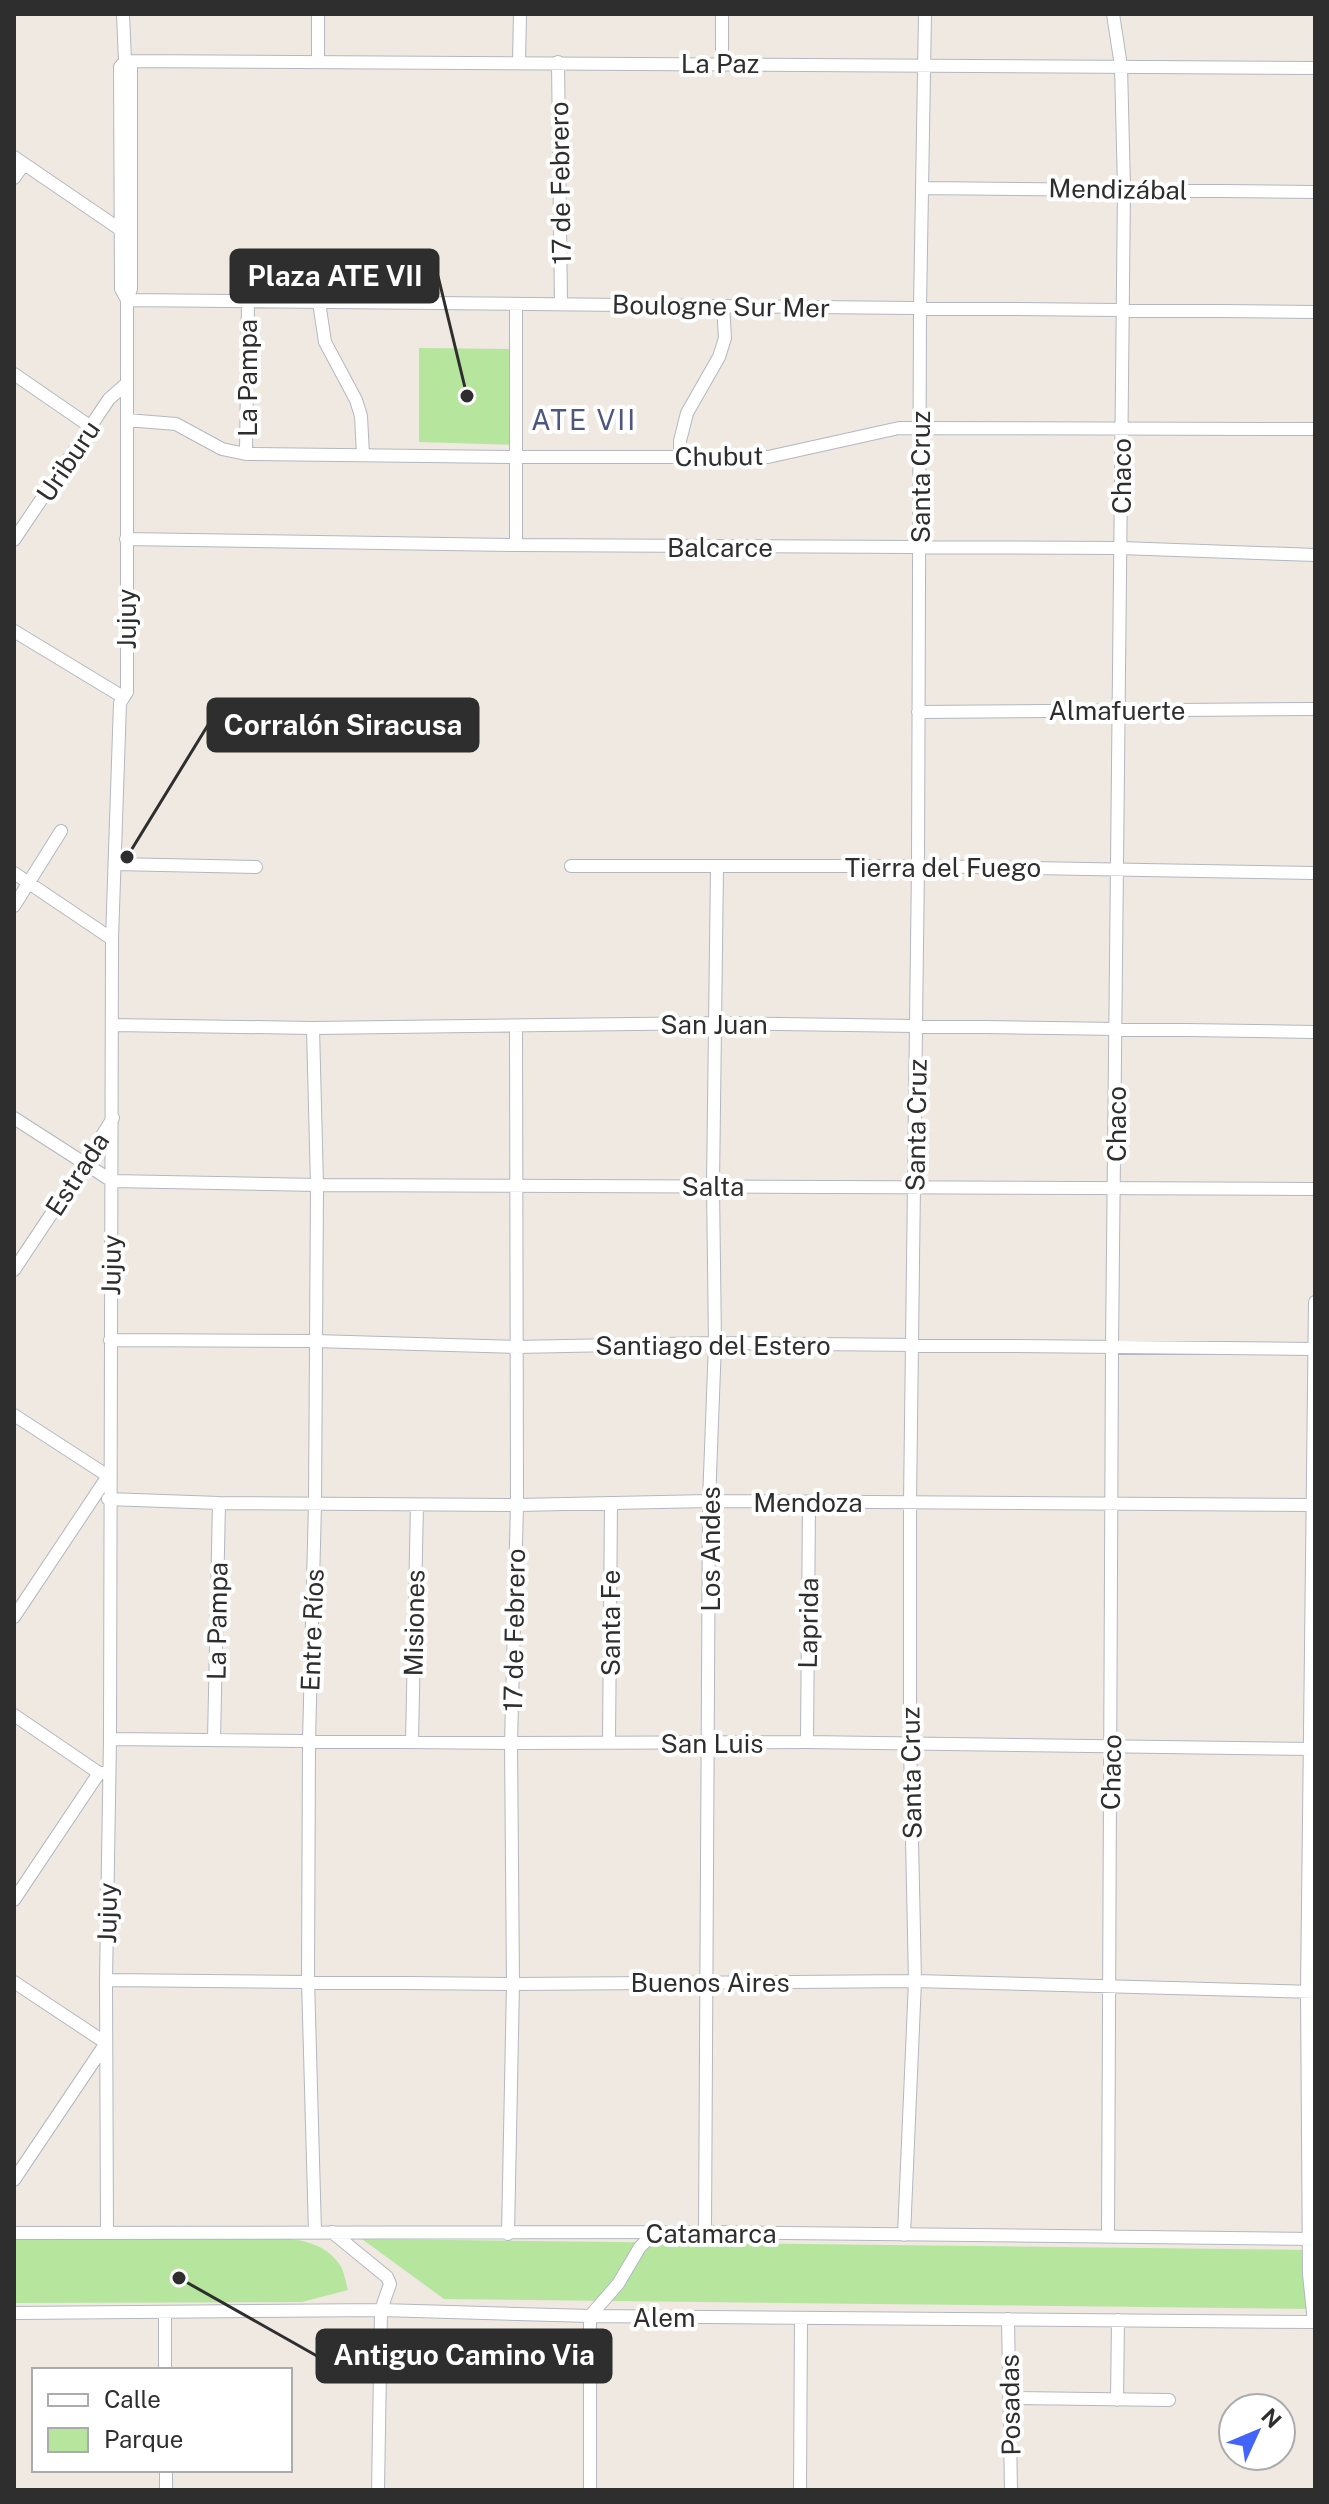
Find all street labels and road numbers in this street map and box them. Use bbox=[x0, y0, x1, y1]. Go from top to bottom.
street label: La Paz bbox=[681, 48, 759, 79]
street label: 17 de Febrero bbox=[543, 101, 577, 265]
street label: Mendizábal bbox=[1048, 172, 1188, 206]
street label: Boulogne Sur Mer bbox=[612, 289, 830, 323]
street label: La Pampa bbox=[232, 319, 263, 437]
street label: Santa Cruz bbox=[905, 411, 936, 543]
street label: Uriburu bbox=[30, 415, 106, 507]
street label: Chaco bbox=[1106, 438, 1137, 514]
street label: Chubut bbox=[674, 440, 764, 472]
street label: Balcarce bbox=[667, 532, 773, 563]
street label: Jujuy bbox=[111, 588, 142, 650]
street label: Almafuerte bbox=[1048, 695, 1186, 726]
street label: Tierra del Fuego bbox=[845, 852, 1041, 883]
street label: San Juan bbox=[660, 1009, 768, 1040]
street label: Santa Cruz bbox=[899, 1058, 933, 1192]
street label: Chaco bbox=[1101, 1086, 1132, 1162]
street label: Estrada bbox=[39, 1127, 115, 1221]
street label: Salta bbox=[682, 1171, 745, 1202]
street label: Jujuy bbox=[95, 1234, 127, 1296]
street label: Santiago del Estero bbox=[595, 1330, 831, 1361]
street label: Los Andes bbox=[695, 1486, 726, 1612]
street label: Mendoza bbox=[753, 1487, 863, 1518]
street label: 17 de Febrero bbox=[497, 1548, 531, 1712]
street label: La Pampa bbox=[200, 1562, 234, 1680]
street label: Entre Ríos bbox=[294, 1568, 330, 1692]
street label: Misiones bbox=[398, 1569, 430, 1677]
street label: Santa Fe bbox=[595, 1570, 626, 1676]
street label: Laprida bbox=[792, 1577, 824, 1669]
street label: Santa Cruz bbox=[894, 1706, 928, 1840]
street label: San Luis bbox=[661, 1728, 763, 1759]
street label: Chaco bbox=[1095, 1734, 1127, 1810]
street label: Jujuy bbox=[91, 1882, 123, 1944]
street label: Buenos Aires bbox=[630, 1967, 790, 1998]
street label: Catamarca bbox=[645, 2218, 777, 2249]
street label: Alem bbox=[633, 2302, 695, 2333]
street label: Posadas bbox=[994, 2354, 1026, 2456]

